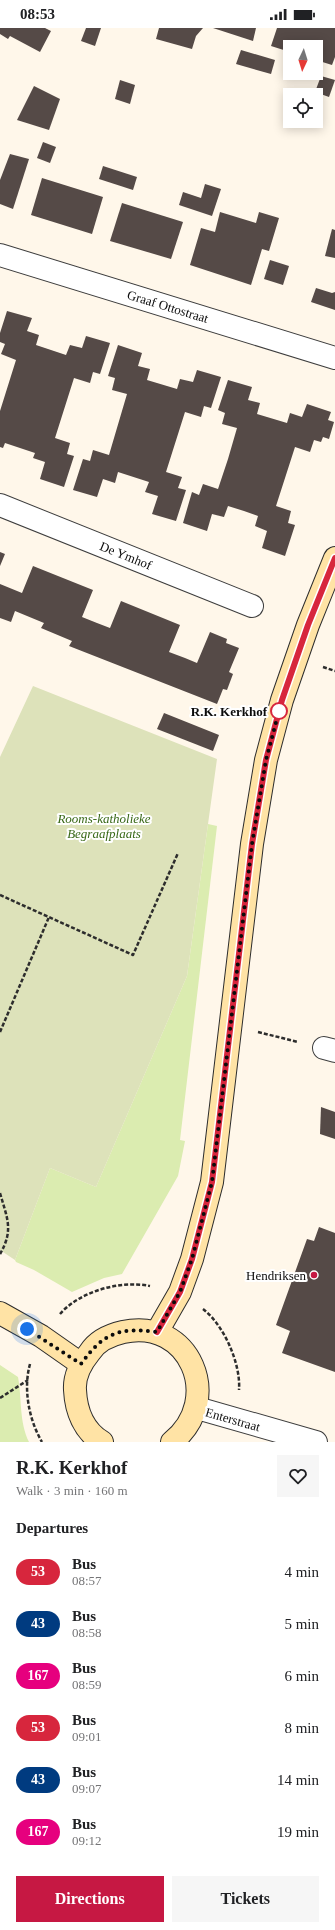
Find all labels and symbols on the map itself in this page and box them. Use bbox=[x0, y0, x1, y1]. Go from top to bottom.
north arrow bbox=[283, 40, 323, 80]
street label: Graaf Ottostraat bbox=[125, 287, 211, 326]
street label: De Ymhof bbox=[98, 538, 155, 573]
marker: R.K. Kerkhof bbox=[270, 702, 288, 720]
place label: R.K. Kerkhof bbox=[191, 704, 268, 719]
park label: Rooms-katholieke Begraafplaats bbox=[56, 811, 151, 841]
place label: Hendriksen bbox=[246, 1268, 306, 1283]
marker: Hendriksen bbox=[309, 1270, 319, 1280]
your location bbox=[17, 1319, 37, 1339]
street label: Enterstraat bbox=[204, 1405, 262, 1435]

